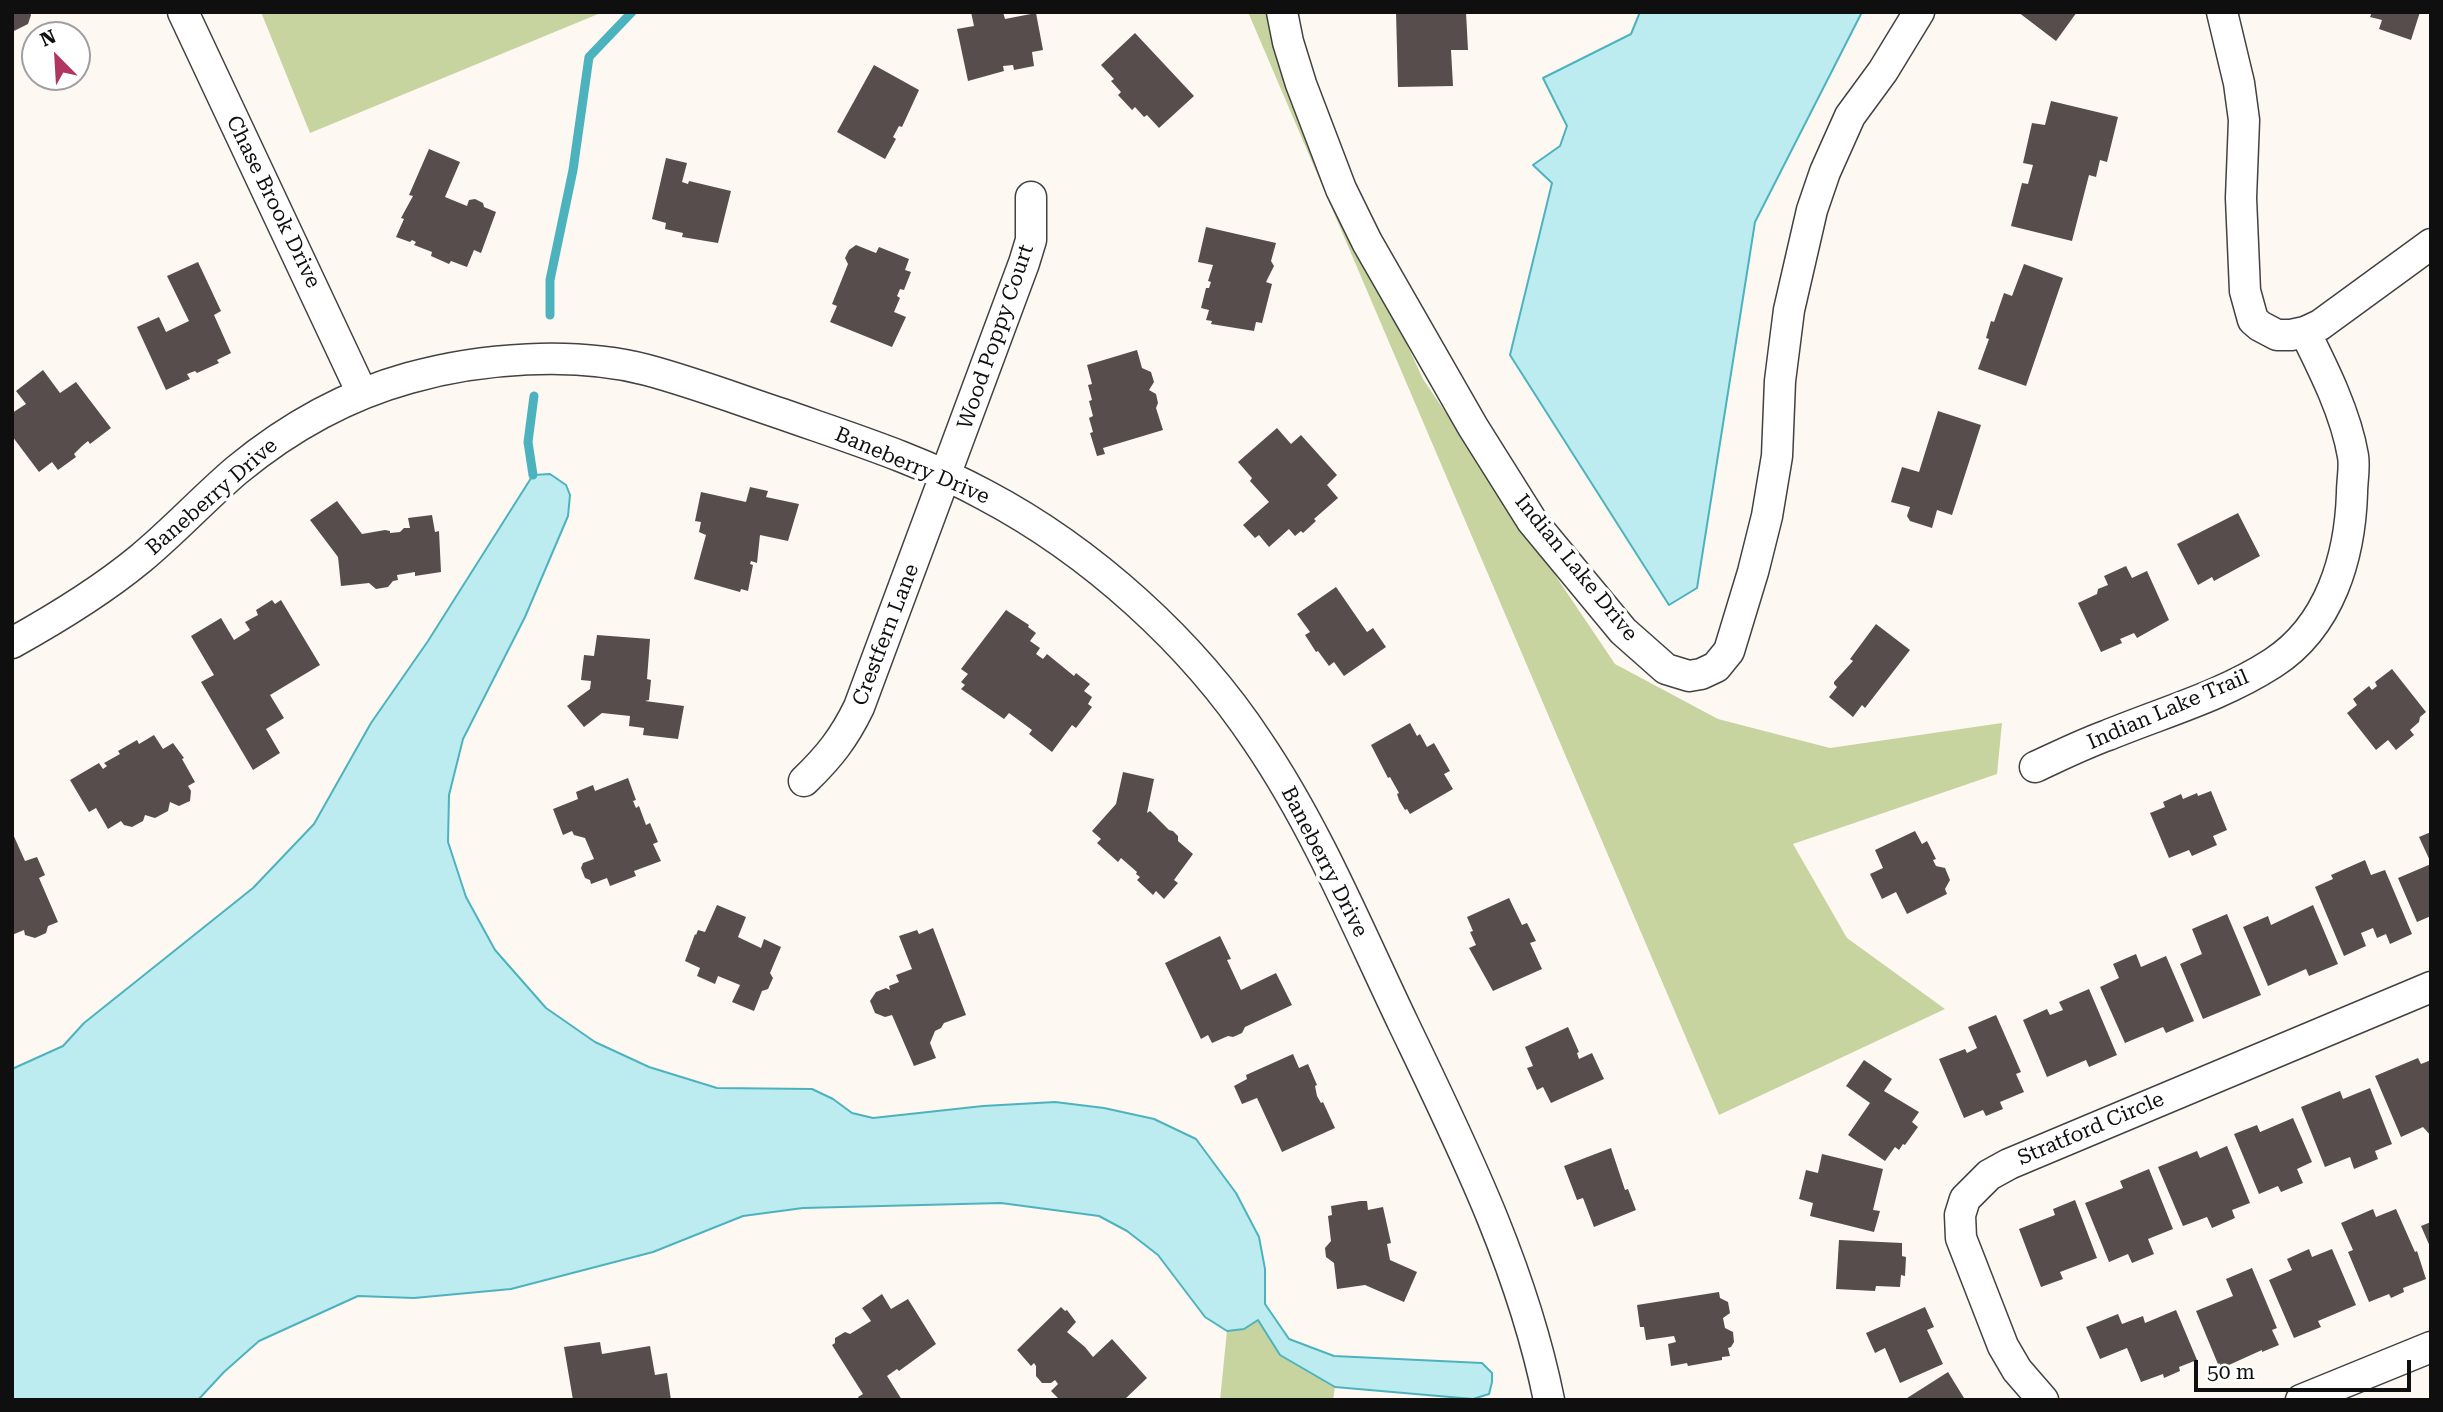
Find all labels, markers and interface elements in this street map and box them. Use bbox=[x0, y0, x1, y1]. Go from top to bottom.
north arrow bbox=[21, 21, 91, 91]
text: N bbox=[37, 25, 59, 52]
street label: Chase Brook Drive bbox=[220, 112, 326, 292]
street label: Wood Poppy Court bbox=[953, 241, 1039, 433]
street label: Baneberry Drive bbox=[831, 422, 993, 510]
street label: Baneberry Drive bbox=[141, 433, 283, 561]
street label: Indian Lake Drive bbox=[1509, 490, 1643, 646]
street label: Crestfern Lane bbox=[847, 561, 925, 709]
street label: Indian Lake Trail bbox=[2084, 665, 2252, 755]
street label: Baneberry Drive bbox=[1275, 783, 1373, 941]
street label: Stratford Circle bbox=[2014, 1087, 2168, 1171]
scale bar bbox=[2198, 1346, 2415, 1390]
text: 50 m bbox=[2207, 1360, 2255, 1384]

